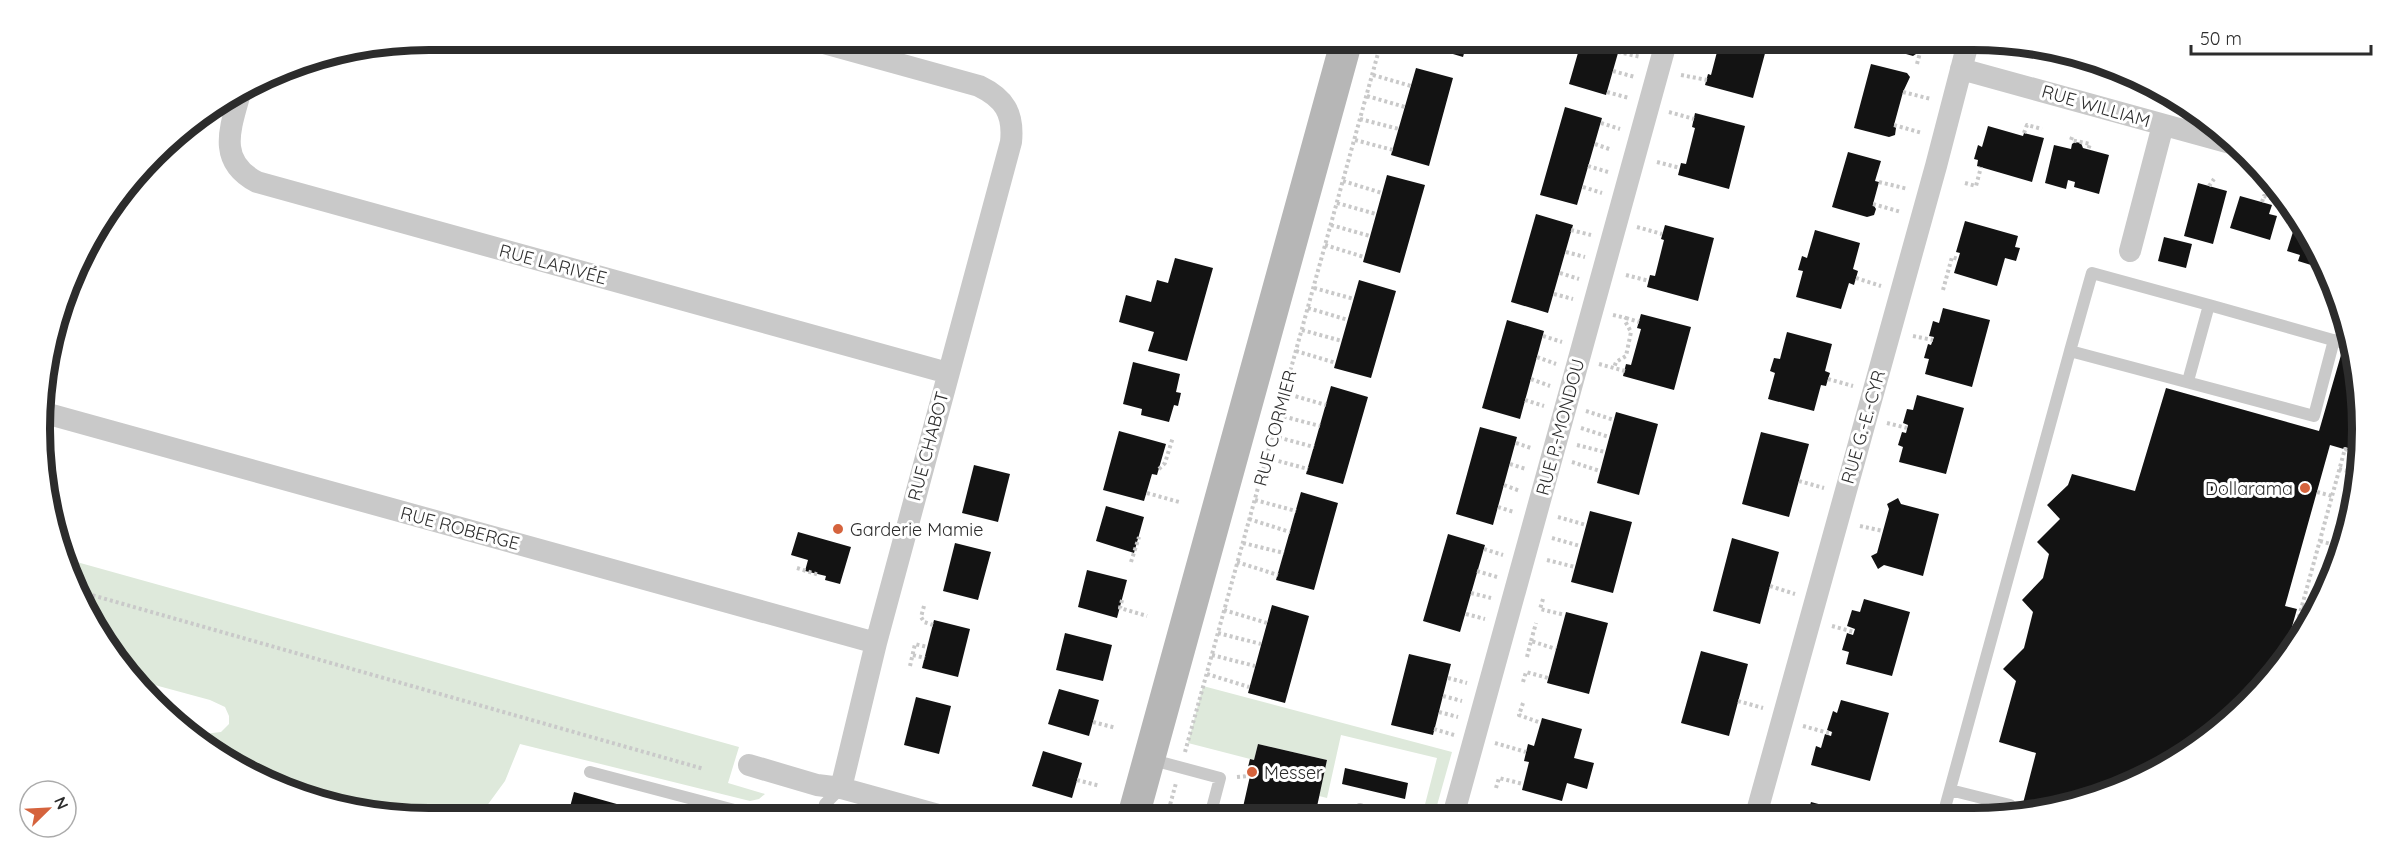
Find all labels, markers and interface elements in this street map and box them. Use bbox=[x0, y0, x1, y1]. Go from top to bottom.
scale bar bbox=[2191, 18, 2371, 56]
text: 50 m bbox=[2200, 27, 2242, 50]
street label: RUE WILLIAM bbox=[2039, 80, 2153, 132]
street label: RUE LARIVÉE bbox=[497, 239, 609, 289]
street label: RUE P.-MONDOU bbox=[1531, 356, 1589, 498]
street label: RUE CORMIER bbox=[1248, 367, 1302, 489]
street label: RUE G.-E.-CYR bbox=[1836, 368, 1890, 486]
street label: RUE CHABOT bbox=[902, 389, 954, 503]
place label: Dollarama bbox=[2205, 477, 2293, 500]
marker: Dollarama bbox=[2298, 481, 2312, 495]
street label: RUE ROBERGE bbox=[398, 501, 522, 555]
place label: Garderie Mamie bbox=[850, 518, 983, 541]
marker: Garderie Mamie bbox=[831, 522, 845, 536]
place label: Messer bbox=[1264, 761, 1323, 784]
marker: Messer bbox=[1245, 765, 1259, 779]
north arrow bbox=[18, 779, 78, 839]
text: N bbox=[50, 793, 73, 812]

